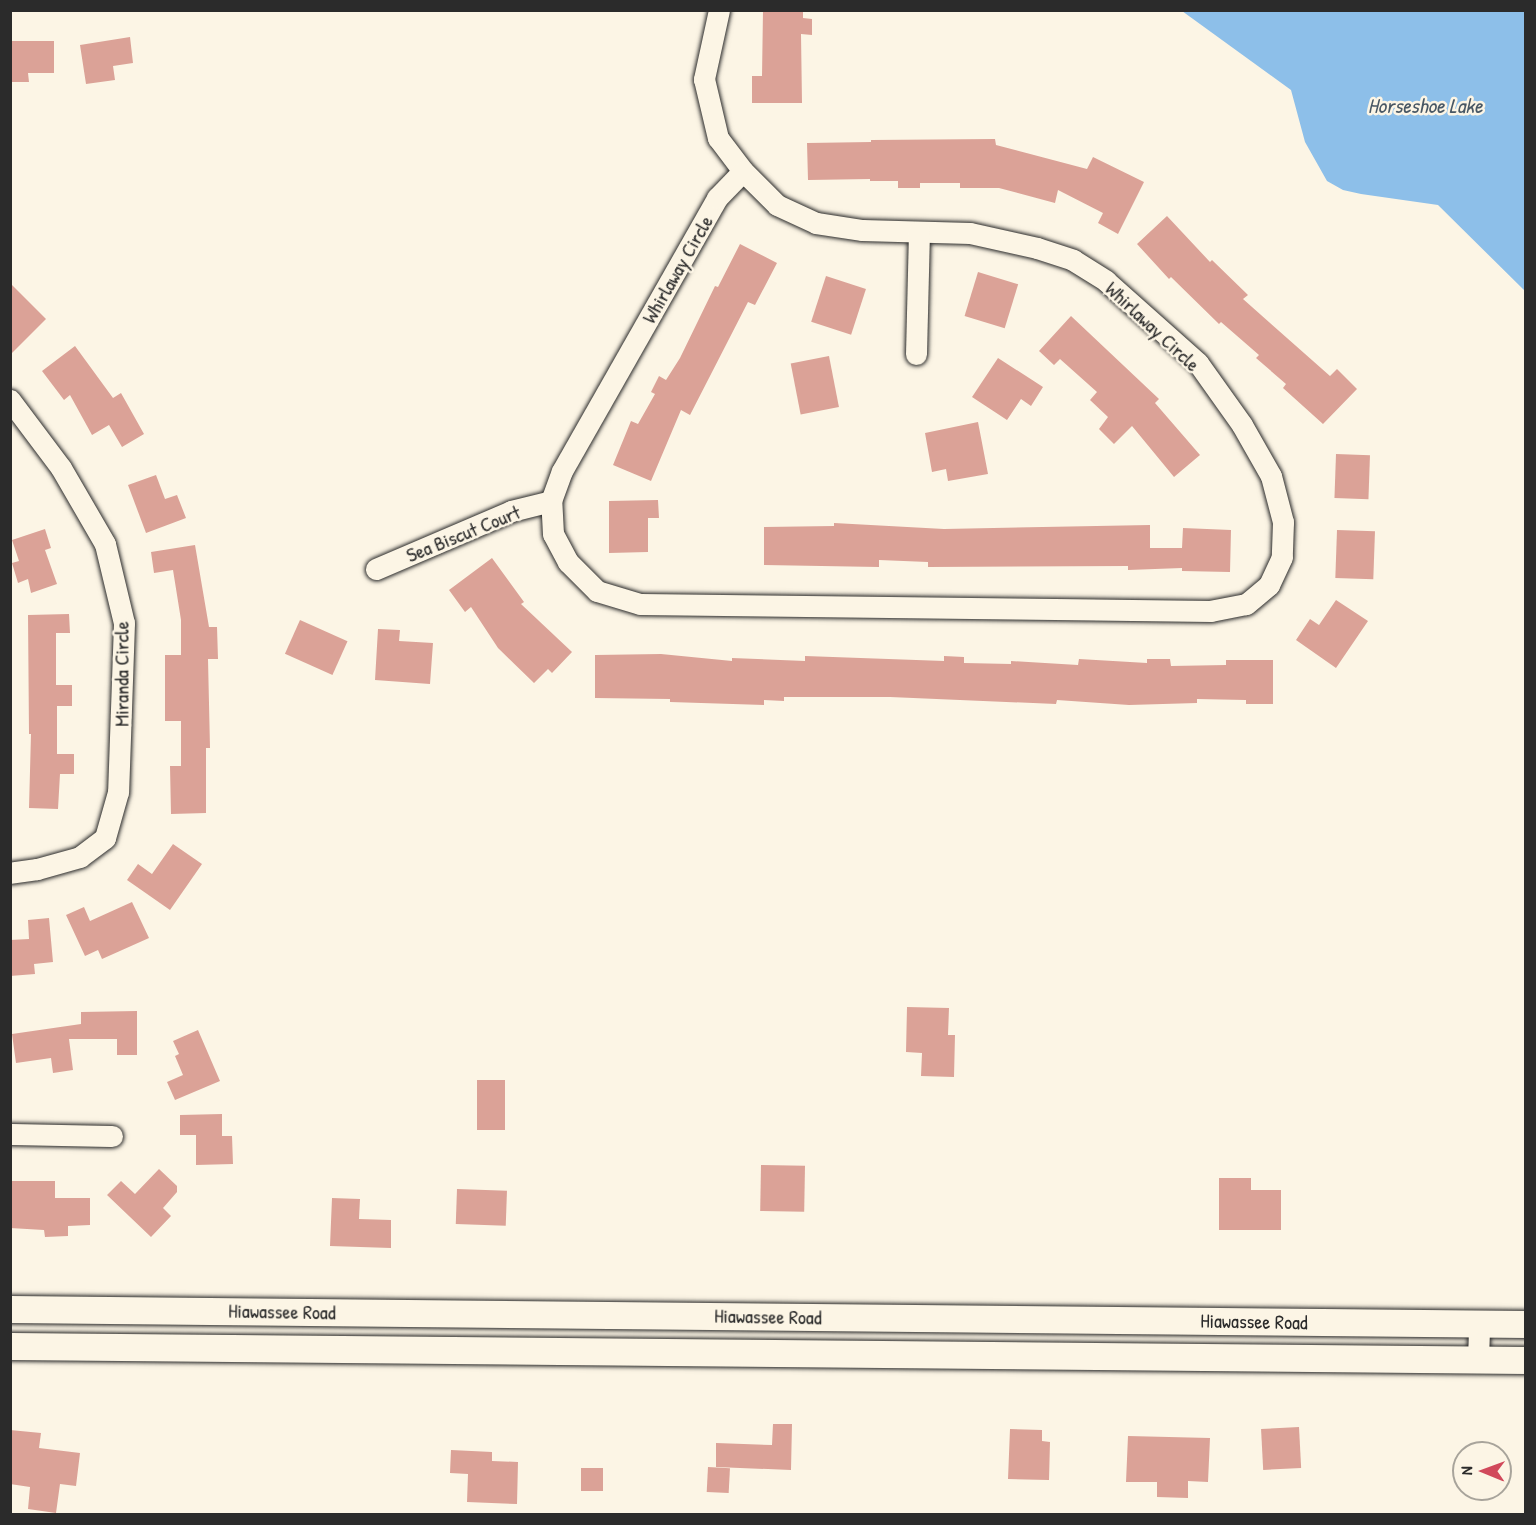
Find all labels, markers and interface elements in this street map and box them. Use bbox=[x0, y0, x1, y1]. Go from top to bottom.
water label: Horseshoe Lake bbox=[1368, 93, 1482, 119]
street label: Whirlaway Circle bbox=[637, 211, 717, 327]
street label: Whirlaway Circle bbox=[1101, 276, 1205, 376]
street label: Sea Biscut Court bbox=[403, 499, 523, 567]
street label: Miranda Circle bbox=[109, 621, 133, 727]
street label: Hiawassee Road bbox=[228, 1298, 336, 1324]
street label: Hiawassee Road bbox=[714, 1303, 822, 1329]
street label: Hiawassee Road bbox=[1200, 1308, 1308, 1334]
north arrow bbox=[1452, 1441, 1512, 1501]
text: N bbox=[1455, 1466, 1477, 1475]

